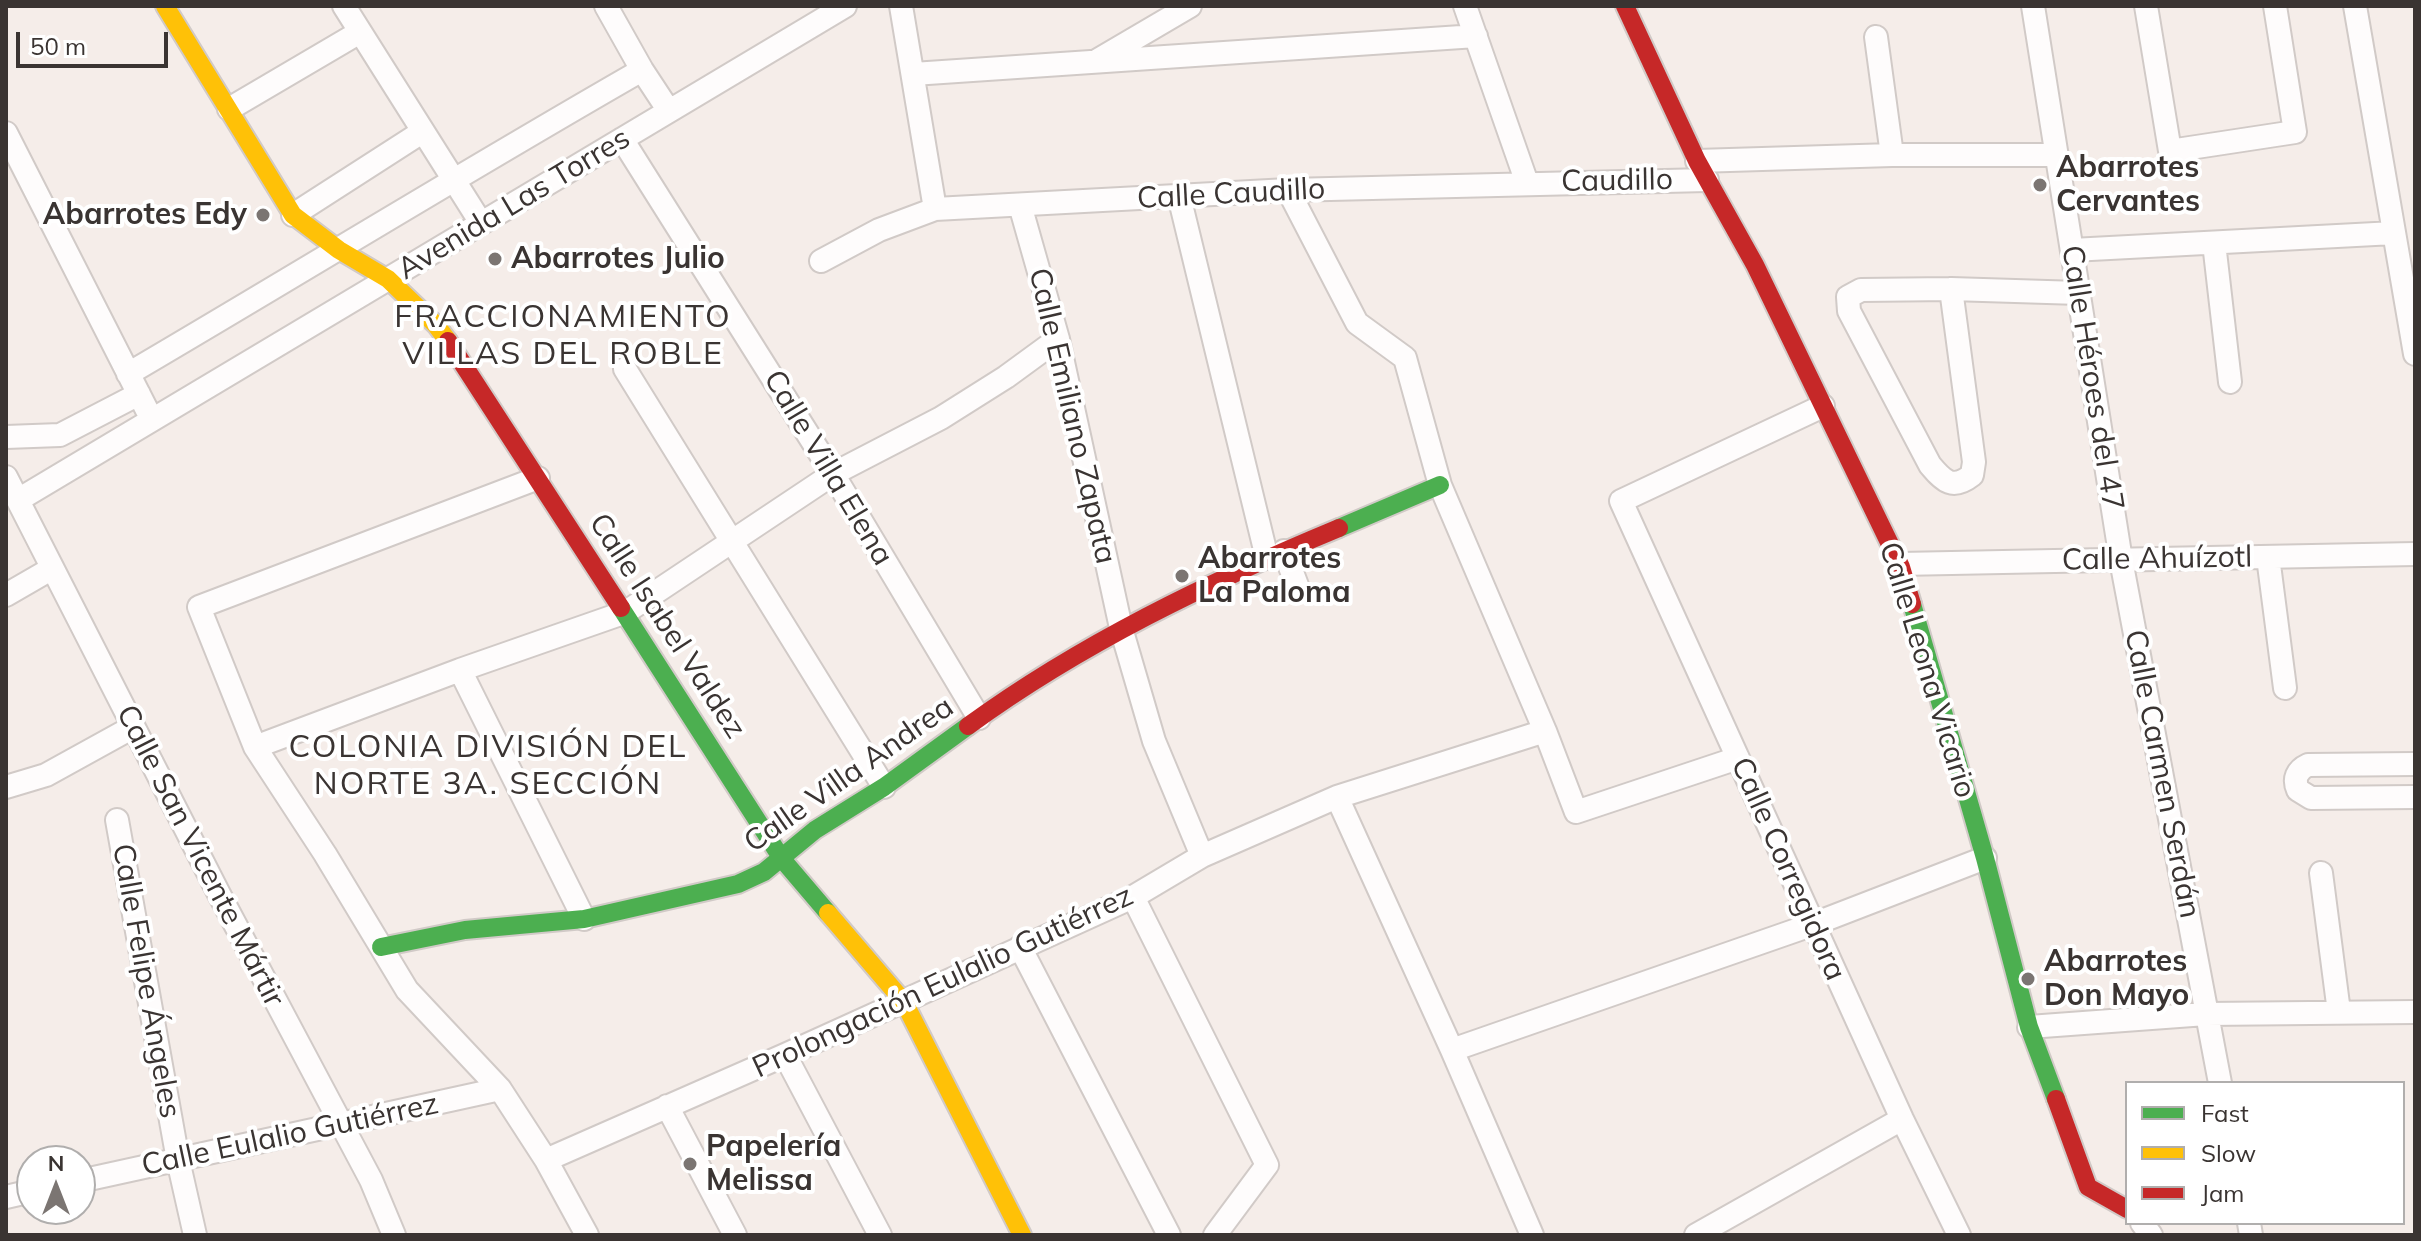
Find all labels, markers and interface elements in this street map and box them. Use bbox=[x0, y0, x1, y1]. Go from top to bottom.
scale bar bbox=[20, 16, 172, 66]
text: 50 m bbox=[30, 31, 86, 61]
street label: Avenida Las Torres bbox=[391, 120, 637, 288]
place label: Abarrotes Cervantes bbox=[2056, 150, 2200, 220]
street label: Caudillo bbox=[1561, 162, 1673, 200]
street label: Calle Caudillo bbox=[1136, 171, 1326, 217]
marker: Abarrotes Cervantes bbox=[2031, 176, 2049, 194]
place label: Abarrotes Edy bbox=[43, 197, 247, 233]
marker: Abarrotes Edy bbox=[254, 206, 272, 224]
place label: Abarrotes Julio bbox=[511, 241, 725, 277]
street label: Calle Héroes del 47 bbox=[2053, 243, 2131, 513]
marker: Abarrotes Julio bbox=[486, 250, 504, 268]
street label: Calle Emiliano Zapata bbox=[1020, 265, 1124, 567]
district label: FRACCIONAMIENTO VILLAS DEL ROBLE bbox=[394, 298, 732, 373]
street label: Calle Villa Elena bbox=[756, 364, 900, 572]
street label: Calle Isabel Valdez bbox=[581, 507, 753, 745]
street label: Calle Leona Vicario bbox=[1871, 538, 1983, 802]
street label: Calle Ahuízotl bbox=[2061, 539, 2253, 579]
place label: Abarrotes La Paloma bbox=[1198, 541, 1351, 612]
marker: Abarrotes La Paloma bbox=[1173, 567, 1191, 585]
street label: Calle Carmen Serdán bbox=[2116, 627, 2208, 921]
street label: Calle Villa Andrea bbox=[737, 689, 961, 861]
street label: Calle San Vicente Mártir bbox=[108, 699, 292, 1013]
district label: COLONIA DIVISIÓN DEL NORTE 3A. SECCIÓN bbox=[288, 728, 688, 803]
street label: Calle Corregidora bbox=[1723, 752, 1853, 986]
street label: Calle Felipe Ángeles bbox=[104, 841, 188, 1121]
street label: Prolongación Eulalio Gutiérrez bbox=[747, 878, 1139, 1086]
place label: Abarrotes Don Mayo bbox=[2044, 944, 2189, 1014]
marker: Abarrotes Don Mayo bbox=[2019, 970, 2037, 988]
legend bbox=[2125, 1081, 2405, 1225]
street label: Calle Eulalio Gutiérrez bbox=[138, 1086, 442, 1184]
text: Fast bbox=[2201, 1098, 2249, 1128]
place label: Papelería Melissa bbox=[706, 1129, 841, 1200]
text: Slow bbox=[2201, 1138, 2256, 1168]
north arrow bbox=[16, 1145, 96, 1225]
text: N bbox=[48, 1149, 64, 1177]
marker: Papelería Melissa bbox=[681, 1155, 699, 1173]
text: Jam bbox=[2201, 1178, 2244, 1208]

